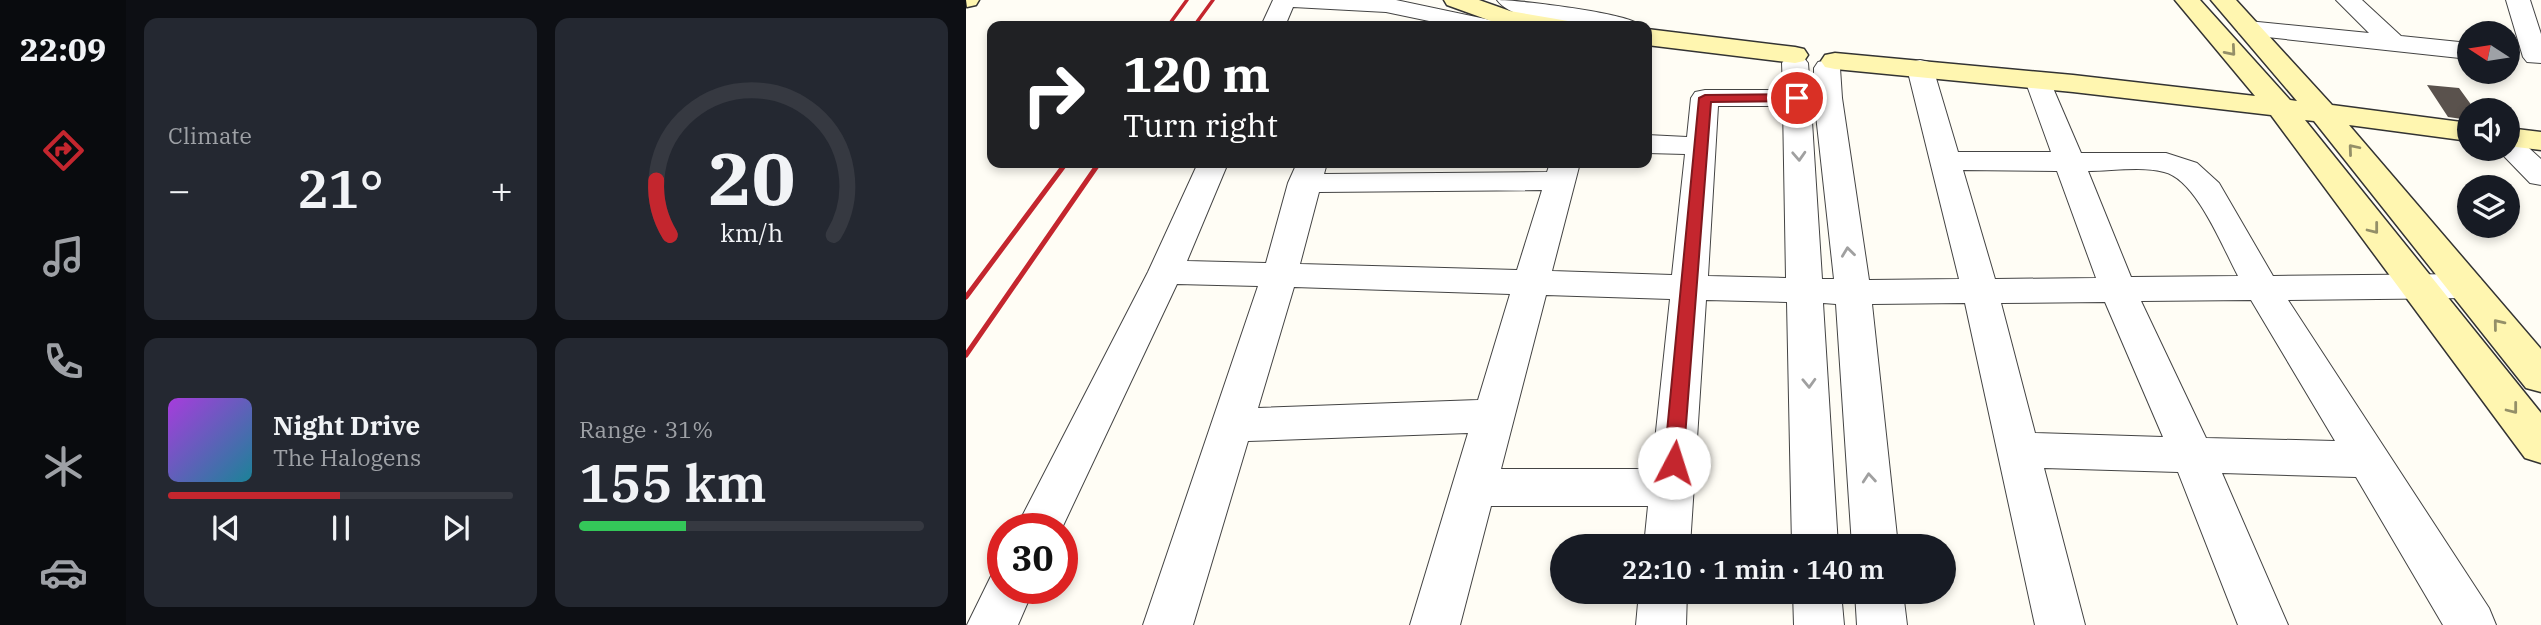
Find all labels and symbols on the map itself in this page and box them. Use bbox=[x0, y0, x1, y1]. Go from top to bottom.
north arrow bbox=[2457, 21, 2520, 84]
one-way arrow bbox=[2223, 43, 2236, 56]
pin bbox=[1767, 68, 1827, 128]
one-way arrow bbox=[2349, 144, 2361, 157]
one-way arrow bbox=[1792, 150, 1807, 161]
one-way arrow bbox=[2366, 221, 2379, 233]
one-way arrow bbox=[1840, 246, 1855, 257]
one-way arrow bbox=[2494, 320, 2506, 333]
one-way arrow bbox=[1801, 378, 1817, 389]
one-way arrow bbox=[2505, 401, 2518, 413]
position arrow bbox=[1637, 426, 1711, 500]
one-way arrow bbox=[1862, 472, 1877, 483]
speed limit sign: 30 bbox=[987, 513, 1078, 604]

